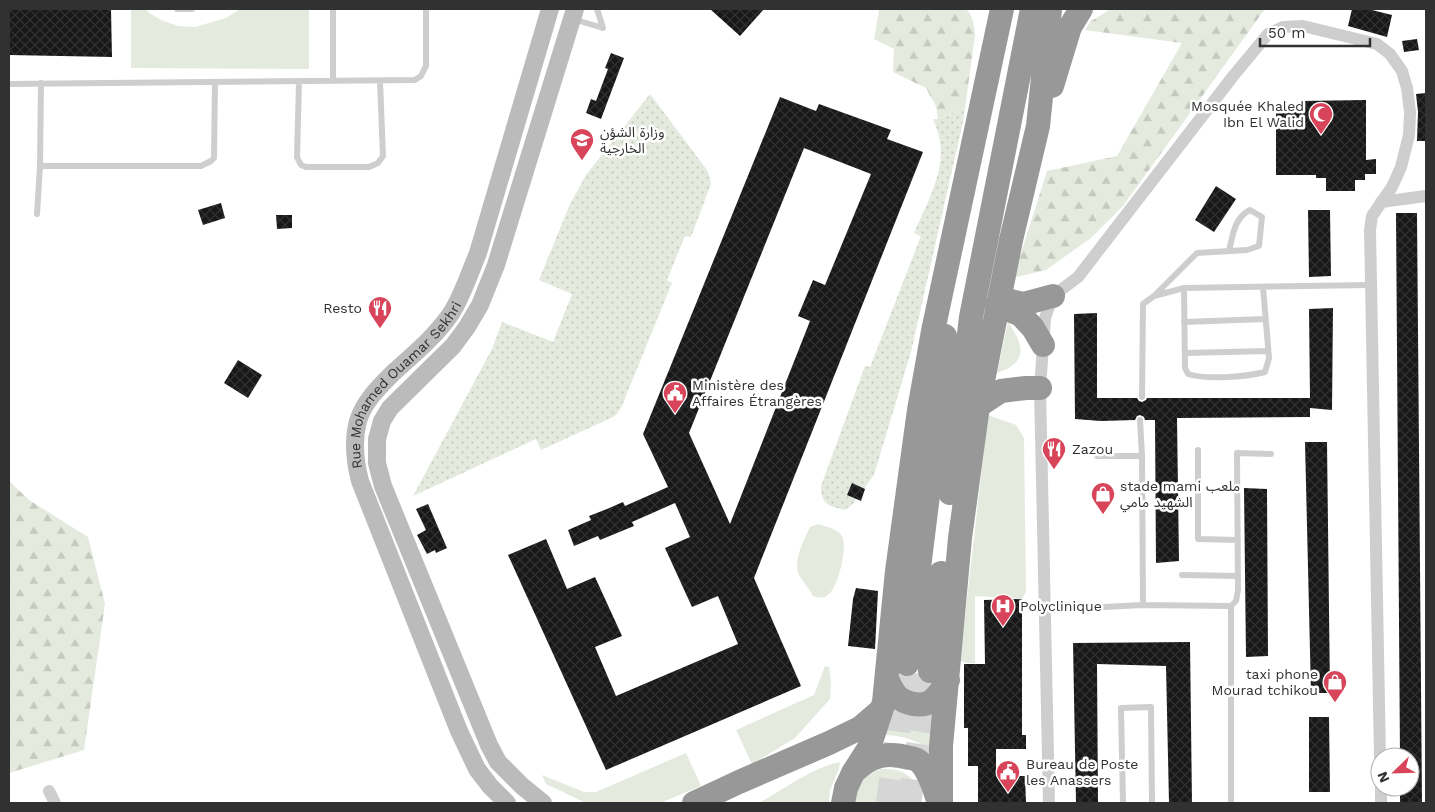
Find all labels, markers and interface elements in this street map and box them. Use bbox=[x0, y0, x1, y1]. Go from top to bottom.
scale bar bbox=[1260, 15, 1370, 47]
text: 50 m bbox=[1268, 24, 1305, 42]
place label: Mosquée Khaled Ibn El Walid bbox=[1191, 98, 1304, 130]
mosque icon: Mosquée Khaled Ibn El Walid bbox=[1308, 101, 1334, 135]
place label: وزارة الشؤن الخارجية bbox=[600, 124, 664, 157]
school or university icon: وزارة الشؤن الخارجية bbox=[569, 127, 595, 161]
restaurant icon: Resto bbox=[367, 295, 393, 329]
street label: Rue Mohamed Ouamar Sekhri bbox=[347, 299, 464, 470]
place label: Resto bbox=[323, 300, 362, 316]
place label: Ministère des Affaires Étrangères bbox=[692, 377, 822, 409]
public building icon: Ministère des Affaires Étrangères bbox=[662, 380, 688, 414]
restaurant icon: Zazou bbox=[1041, 436, 1067, 470]
place label: Zazou bbox=[1072, 441, 1113, 457]
place label: stade mami ملعب الشهيد مامي bbox=[1120, 478, 1240, 513]
shop icon: stade mami ملعب الشهيد مامي bbox=[1090, 481, 1116, 515]
hospital icon: Polyclinique bbox=[990, 593, 1016, 627]
place label: Polyclinique bbox=[1020, 598, 1102, 614]
place label: taxi phone Mourad tchikou bbox=[1212, 666, 1318, 698]
shop icon: taxi phone Mourad tchikou bbox=[1322, 669, 1348, 703]
north arrow bbox=[1370, 747, 1420, 797]
place label: Bureau de Poste les Anassers bbox=[1026, 756, 1138, 788]
public building icon: Bureau de Poste les Anassers bbox=[995, 759, 1021, 793]
text: N bbox=[1374, 769, 1392, 785]

